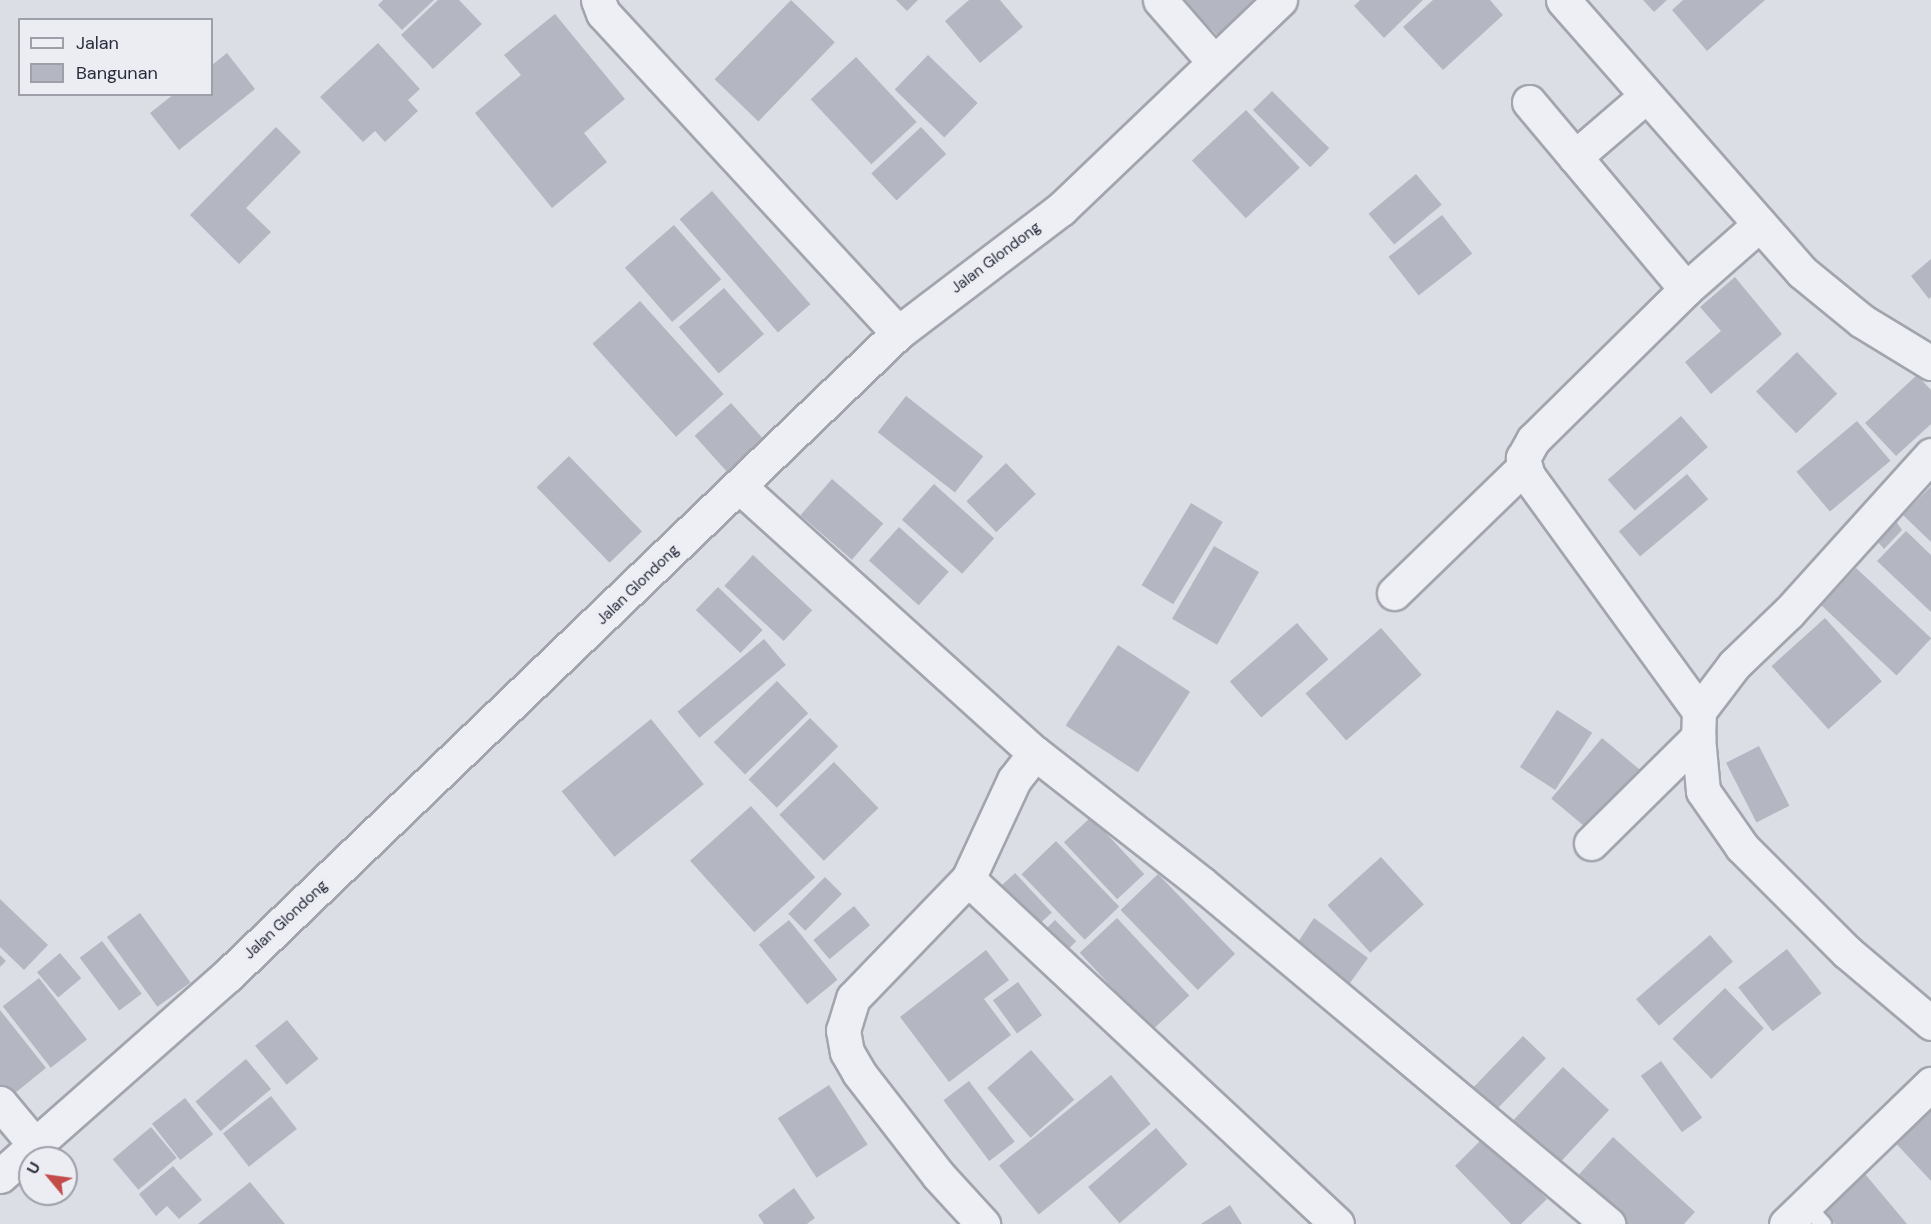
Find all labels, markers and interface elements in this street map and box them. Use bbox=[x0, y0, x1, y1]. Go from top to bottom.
legend bbox=[18, 18, 213, 96]
text: Jalan bbox=[76, 31, 119, 55]
text: Bangunan bbox=[76, 61, 158, 85]
street label: Jalan Glondong bbox=[948, 219, 1044, 297]
street label: Jalan Glondong bbox=[593, 541, 683, 629]
street label: Jalan Glondong bbox=[241, 877, 331, 963]
north arrow bbox=[18, 1146, 78, 1206]
text: U bbox=[22, 1158, 45, 1178]

